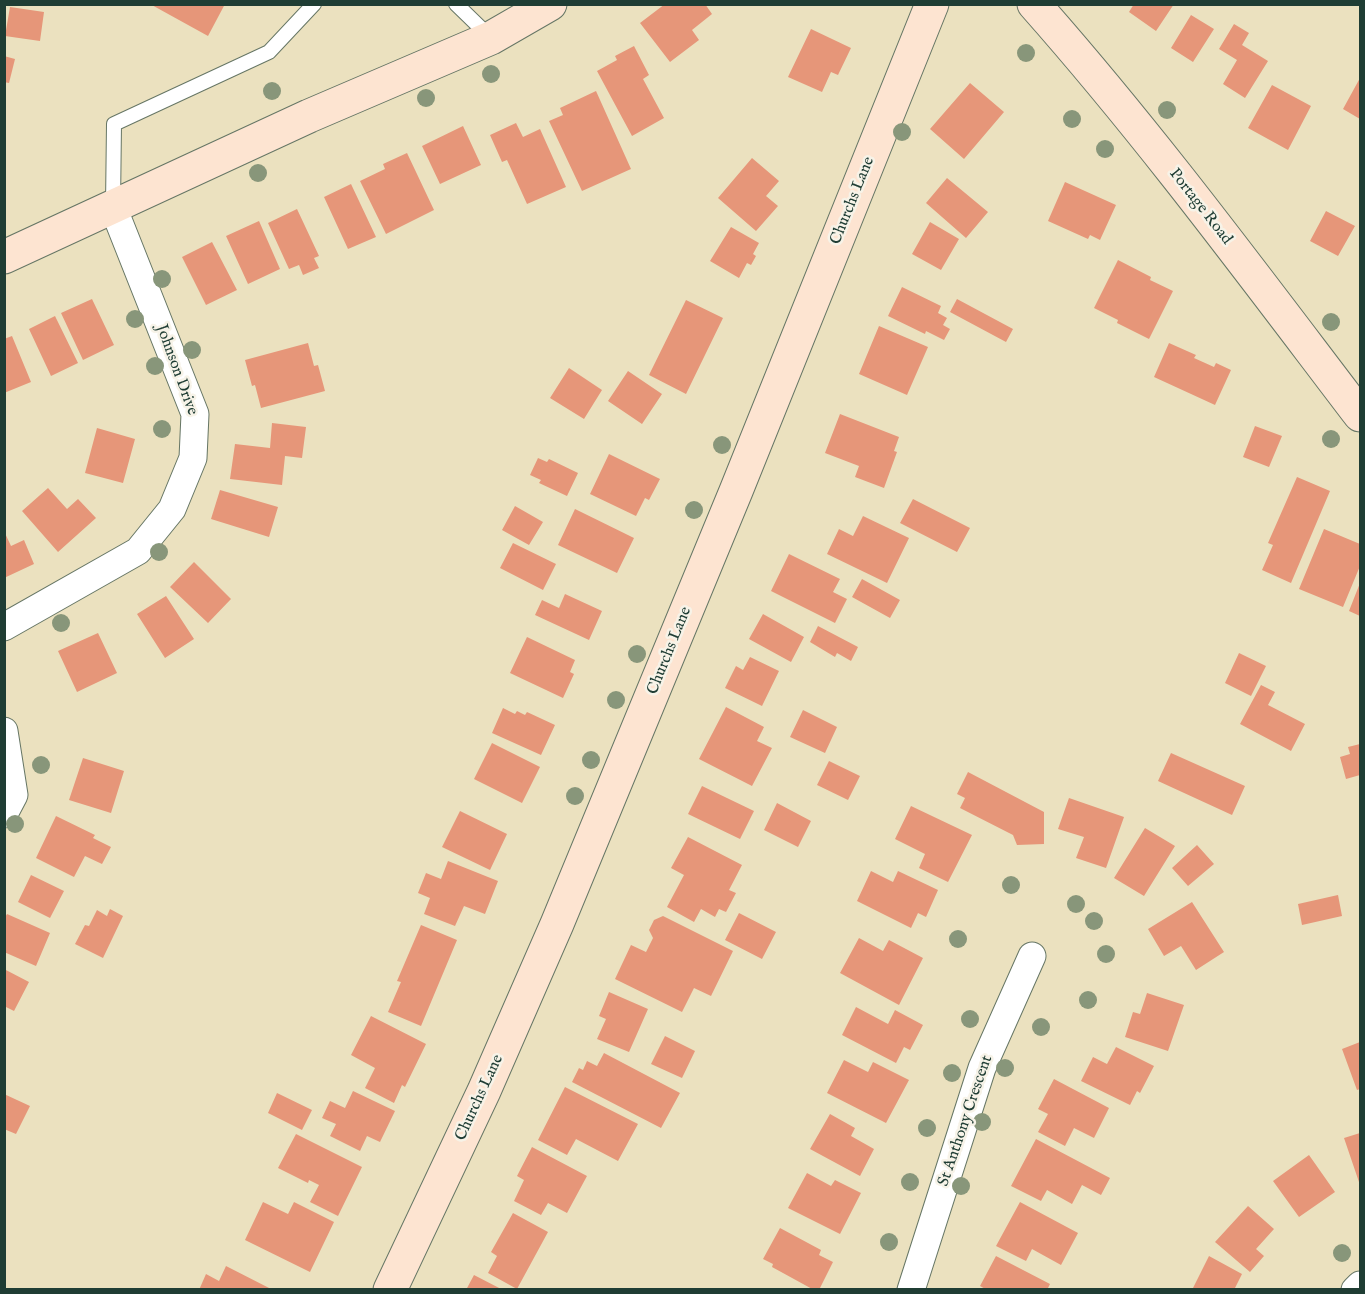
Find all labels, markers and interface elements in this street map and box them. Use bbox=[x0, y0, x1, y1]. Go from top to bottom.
street label: Churchs Lane bbox=[827, 154, 879, 248]
street label: Portage Road bbox=[1164, 165, 1236, 249]
street label: Johnson Drive bbox=[151, 322, 201, 418]
street label: Churchs Lane bbox=[644, 604, 696, 698]
street label: Churchs Lane bbox=[452, 1052, 508, 1144]
street label: St Anthony Crescent bbox=[935, 1053, 997, 1189]

